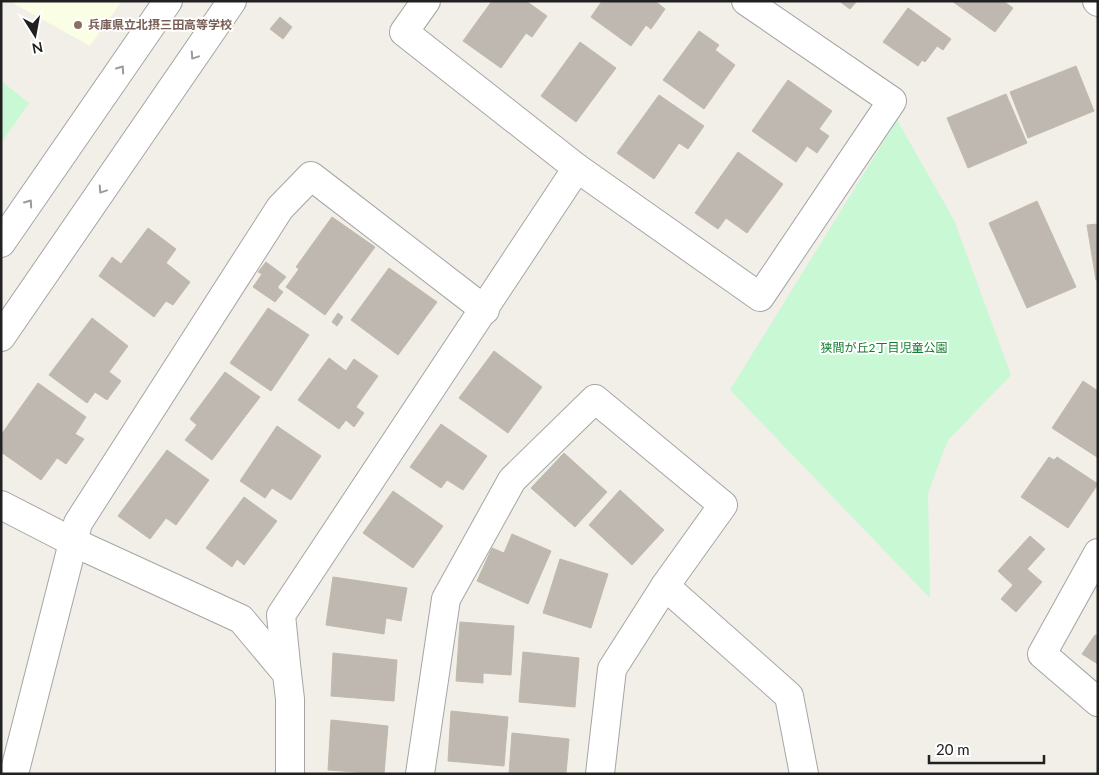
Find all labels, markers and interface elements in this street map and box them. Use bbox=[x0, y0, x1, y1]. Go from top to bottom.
north arrow bbox=[10, 10, 60, 60]
place label: 兵庫県立北摂三田高等学校 bbox=[88, 17, 232, 32]
marker: 兵庫県立北摂三田高等学校 bbox=[72, 19, 84, 31]
text: N bbox=[31, 39, 44, 58]
one-way arrow bbox=[191, 50, 200, 60]
one-way arrow bbox=[115, 65, 124, 75]
one-way arrow bbox=[99, 184, 108, 194]
one-way arrow bbox=[23, 199, 32, 208]
park label: 狭間が丘2丁目児童公園 bbox=[821, 340, 947, 355]
scale bar bbox=[929, 732, 1044, 764]
text: 20 m bbox=[936, 740, 970, 758]

